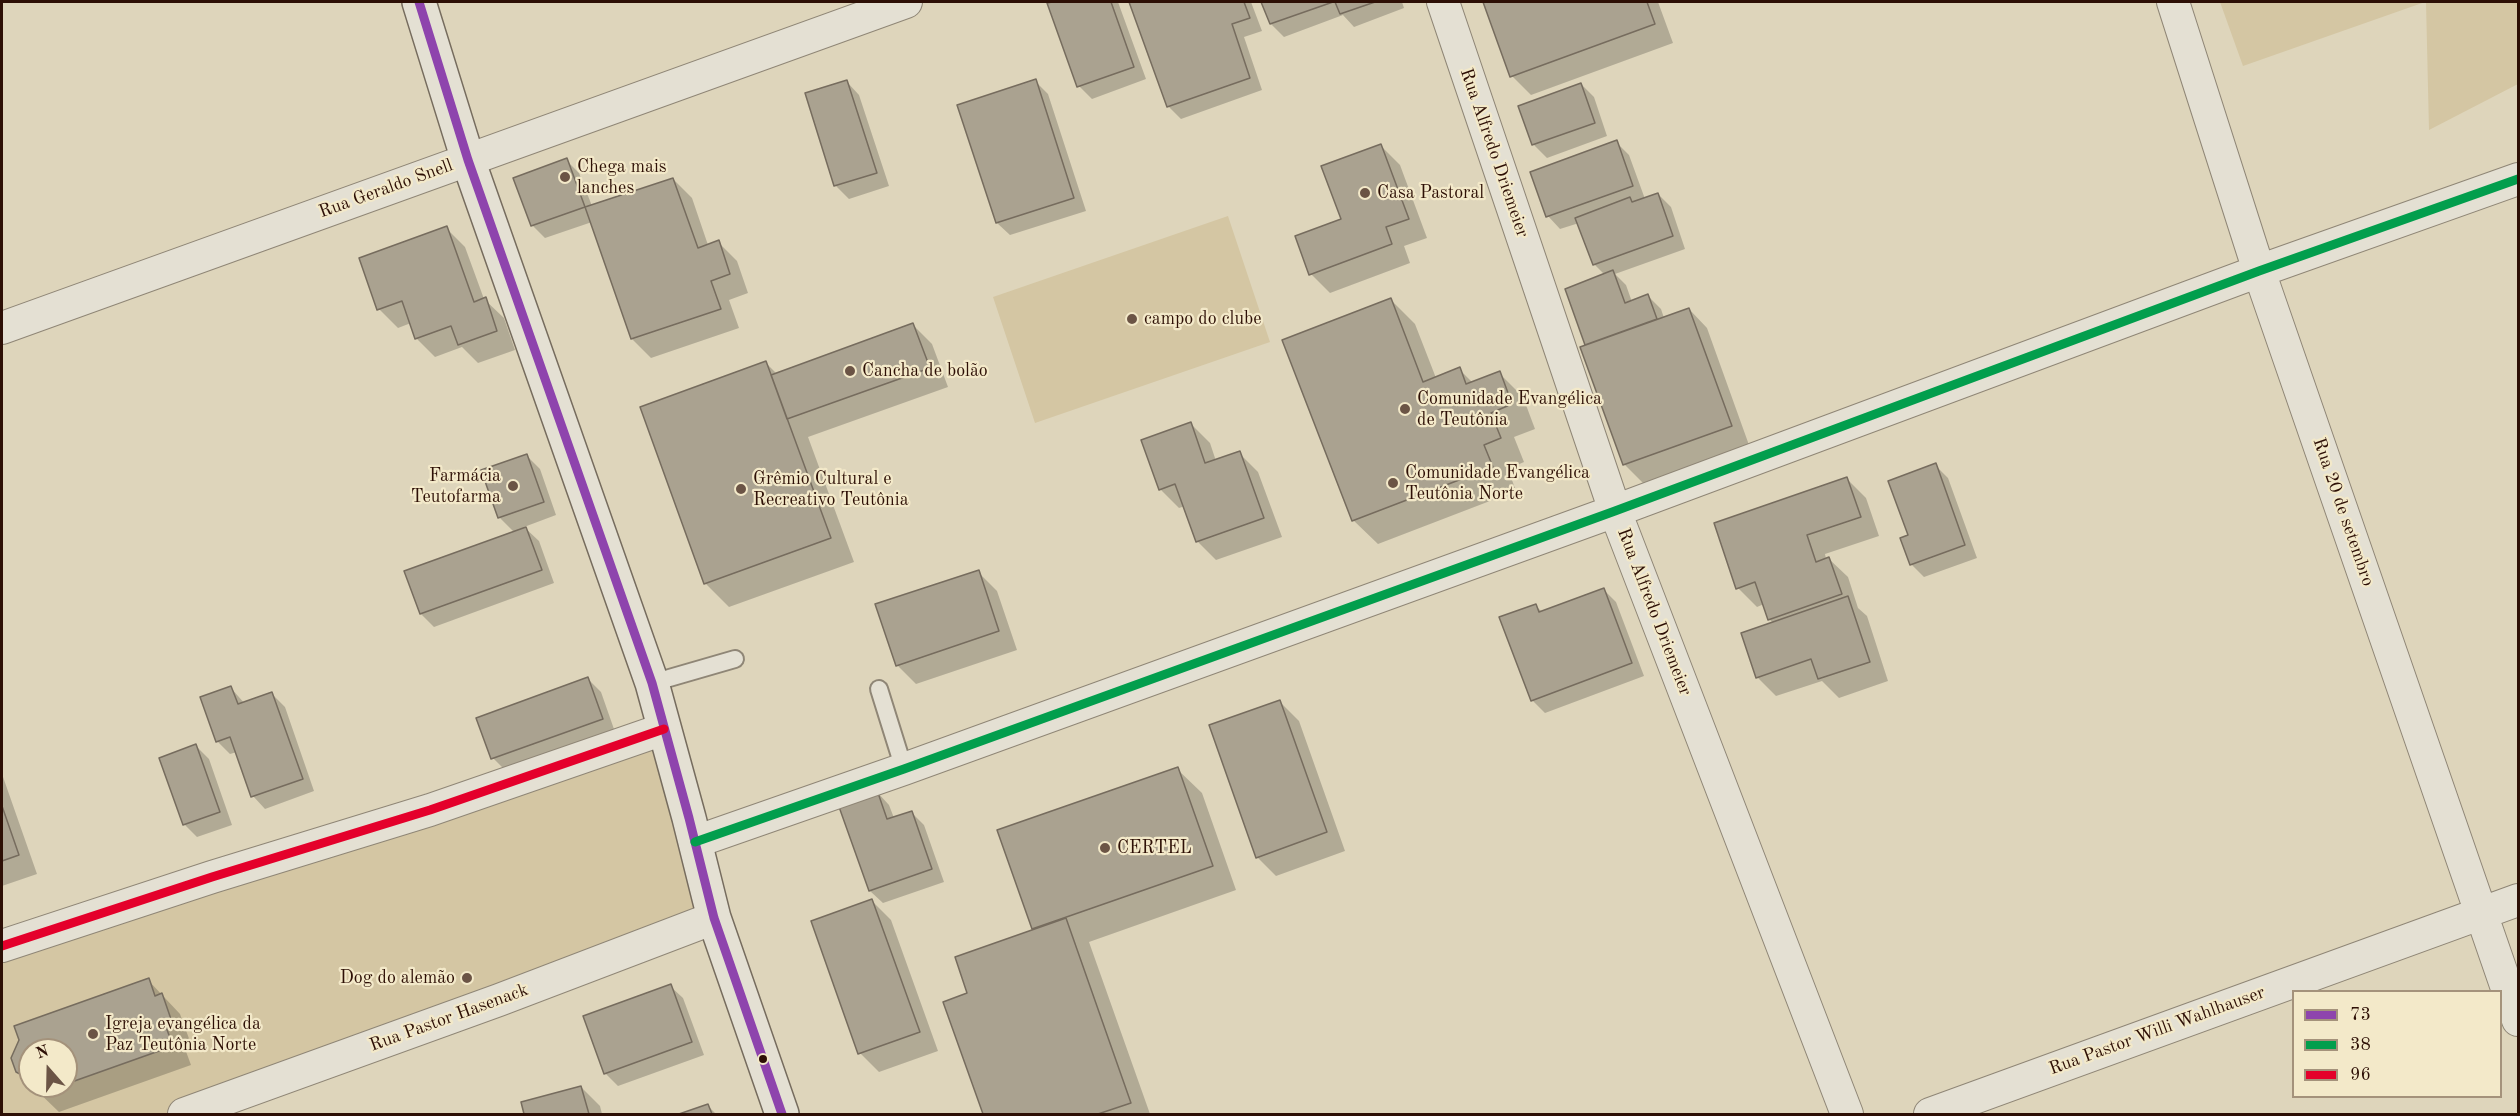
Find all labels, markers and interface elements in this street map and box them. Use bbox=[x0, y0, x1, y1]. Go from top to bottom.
street label: Rua Alfredo Driemeier bbox=[1455, 65, 1533, 241]
street label: Rua Geraldo Snell bbox=[316, 155, 456, 223]
place label: Chega mais lanches bbox=[577, 156, 667, 198]
marker: Chega mais lanches bbox=[558, 170, 572, 184]
place label: Casa Pastoral bbox=[1377, 182, 1484, 204]
marker: Casa Pastoral bbox=[1358, 186, 1372, 200]
place label: campo do clube bbox=[1144, 308, 1262, 330]
marker: campo do clube bbox=[1125, 312, 1139, 326]
place label: Cancha de bolão bbox=[862, 360, 988, 382]
marker: Cancha de bolão bbox=[843, 364, 857, 378]
place label: Comunidade Evangélica de Teutônia bbox=[1417, 388, 1602, 430]
marker: Comunidade Evangélica de Teutônia bbox=[1398, 402, 1412, 416]
street label: Rua 20 de setembro bbox=[2307, 435, 2379, 589]
place label: Comunidade Evangélica Teutônia Norte bbox=[1405, 462, 1590, 504]
place label: Farmácia Teutofarma bbox=[411, 465, 501, 508]
place label: Grêmio Cultural e Recreativo Teutônia bbox=[753, 468, 909, 510]
marker: Comunidade Evangélica Teutônia Norte bbox=[1386, 476, 1400, 490]
marker: Farmácia Teutofarma bbox=[506, 479, 520, 493]
marker: Grêmio Cultural e Recreativo Teutônia bbox=[734, 482, 748, 496]
street label: Rua Alfredo Driemeier bbox=[1612, 525, 1696, 699]
place label: CERTEL bbox=[1117, 837, 1192, 859]
marker: CERTEL bbox=[1098, 841, 1112, 855]
place label: Dog do alemão bbox=[340, 967, 455, 989]
marker: Dog do alemão bbox=[460, 971, 474, 985]
street label: Rua Pastor Hasenack bbox=[367, 979, 531, 1057]
street label: Rua Pastor Willi Wahlhauser bbox=[2046, 982, 2268, 1080]
legend bbox=[2292, 990, 2502, 1098]
text: 73 bbox=[2350, 1006, 2371, 1024]
place label: Igreja evangélica da Paz Teutônia Norte bbox=[105, 1013, 261, 1056]
marker: Igreja evangélica da Paz Teutônia Norte bbox=[86, 1027, 100, 1041]
text: 38 bbox=[2350, 1036, 2371, 1054]
north arrow bbox=[18, 1038, 78, 1098]
text: N bbox=[34, 1043, 51, 1063]
unlabelled marker bbox=[757, 1053, 769, 1065]
text: 96 bbox=[2350, 1066, 2371, 1084]

